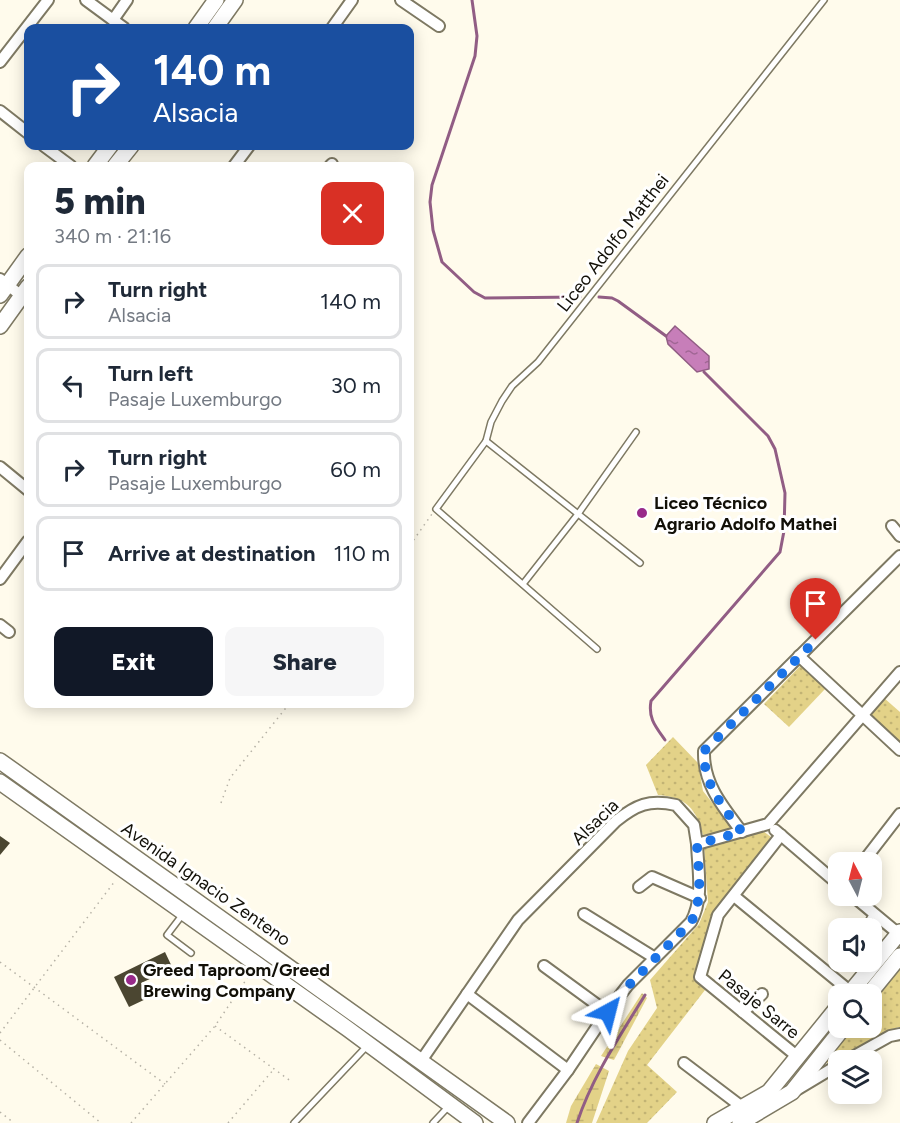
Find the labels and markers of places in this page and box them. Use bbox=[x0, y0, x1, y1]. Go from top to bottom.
place label: Liceo Técnico Agrario Adolfo Mathei bbox=[654, 492, 837, 535]
marker: Liceo Técnico Agrario Adolfo Mathei bbox=[635, 506, 649, 520]
pin bbox=[790, 578, 841, 640]
place label: Greed Taproom/Greed Brewing Company bbox=[143, 959, 330, 1002]
marker: Greed Taproom/Greed Brewing Company bbox=[124, 973, 138, 987]

